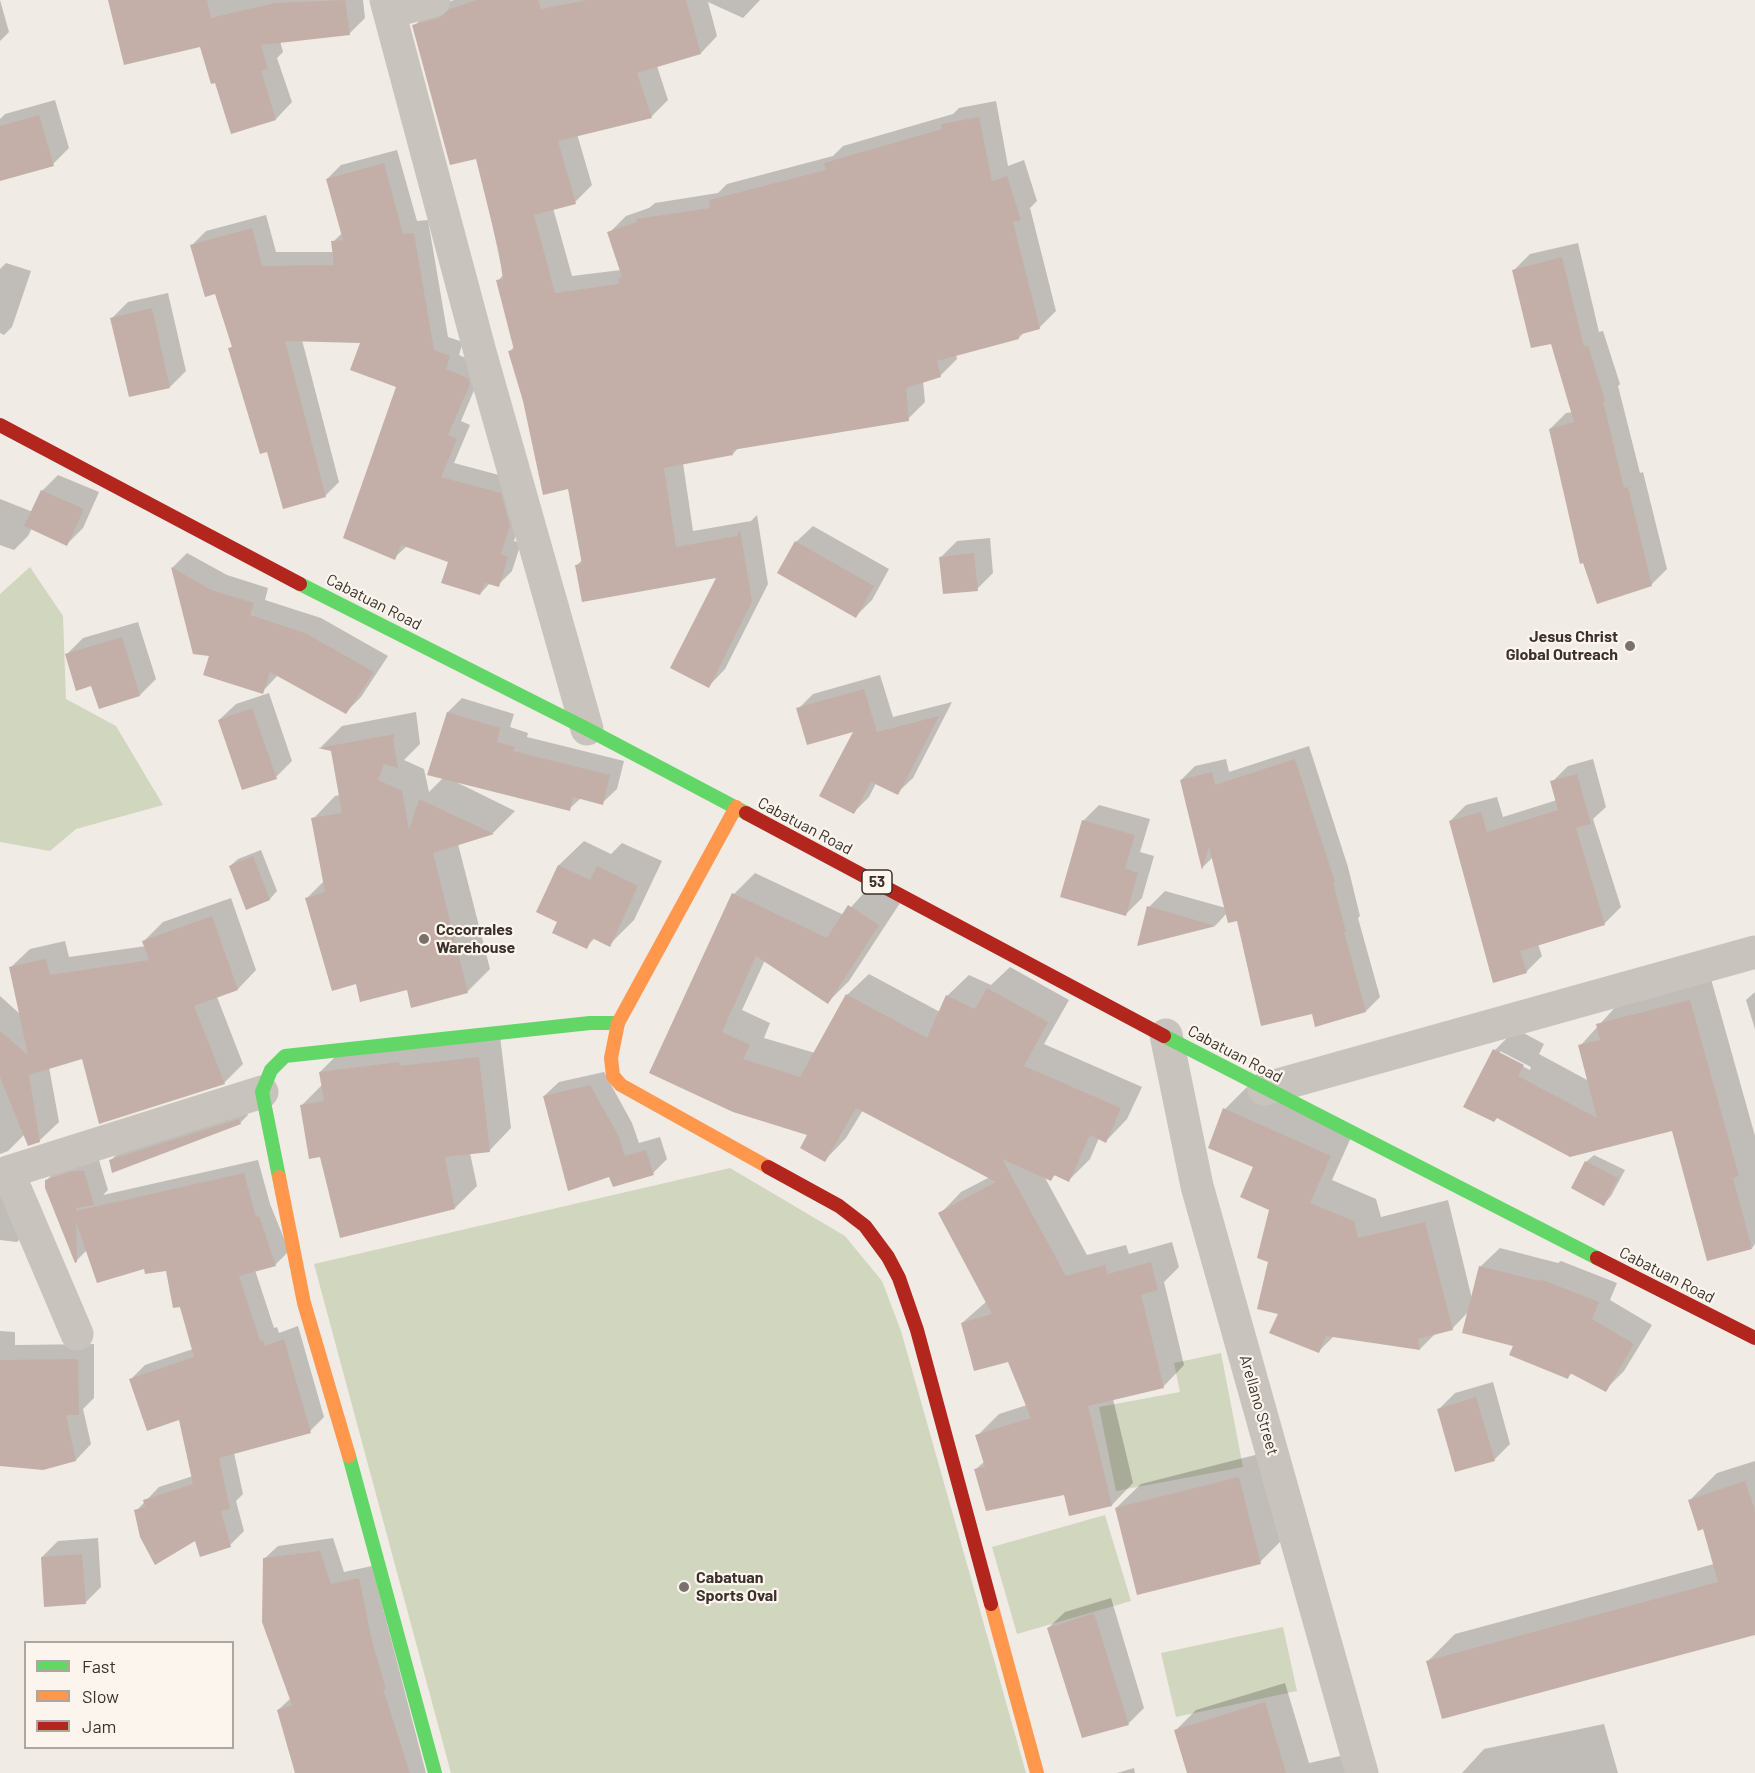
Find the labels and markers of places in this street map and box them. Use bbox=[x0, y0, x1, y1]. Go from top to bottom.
place label: Jesus Christ Global Outreach bbox=[1506, 627, 1618, 665]
marker: Jesus Christ Global Outreach bbox=[1623, 639, 1637, 653]
place label: Cccorrales Warehouse bbox=[436, 920, 515, 958]
marker: Cccorrales Warehouse bbox=[417, 932, 431, 946]
place label: Cabatuan Sports Oval bbox=[696, 1568, 777, 1606]
marker: Cabatuan Sports Oval bbox=[677, 1580, 691, 1594]

